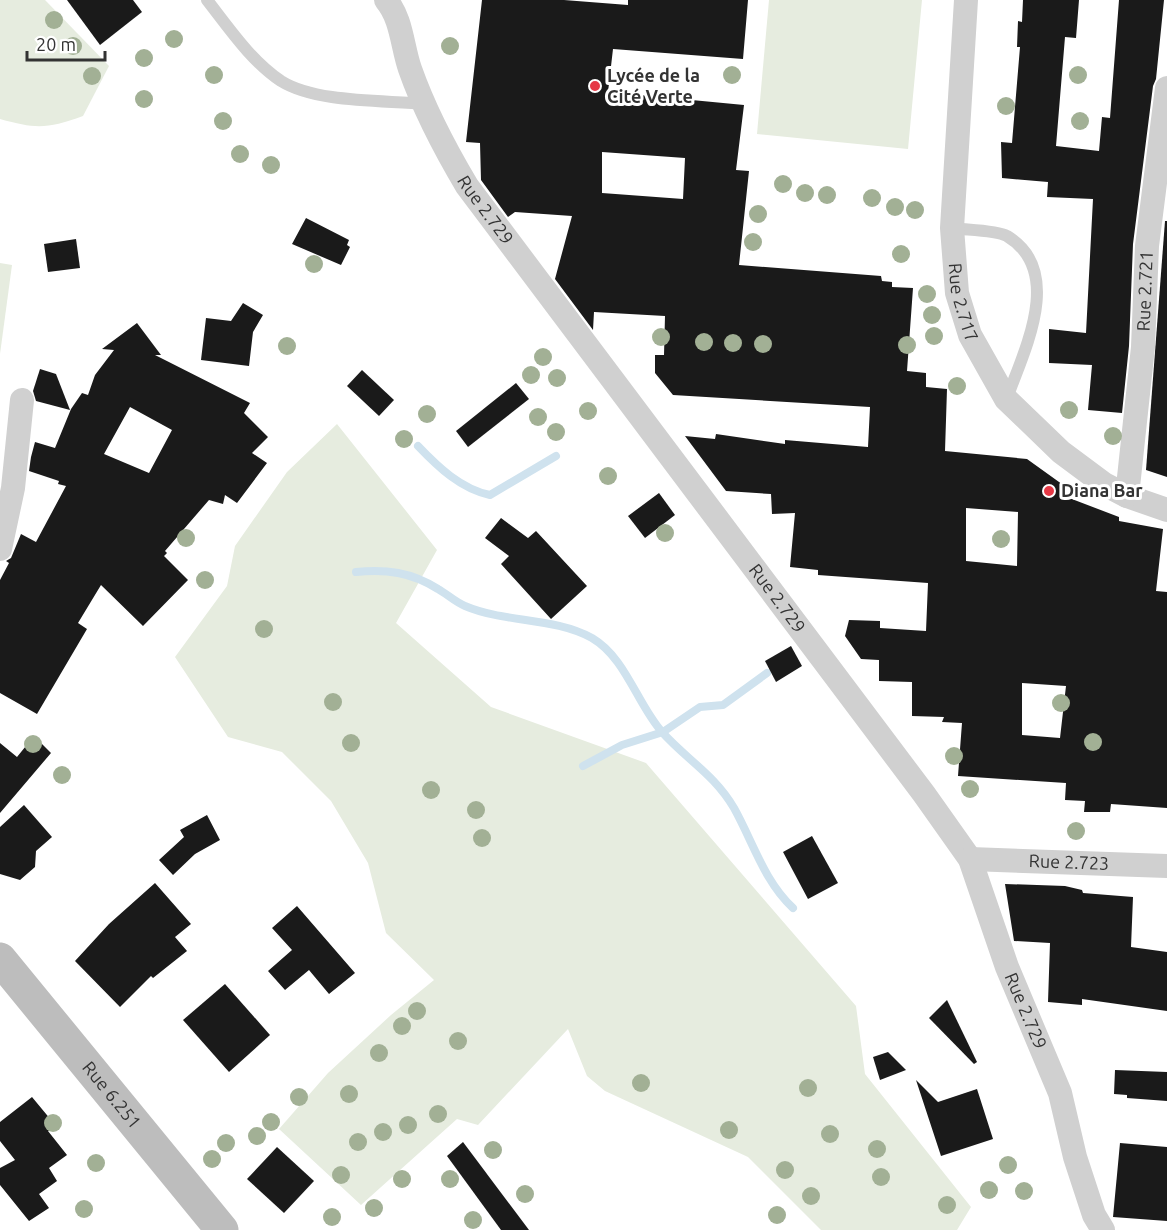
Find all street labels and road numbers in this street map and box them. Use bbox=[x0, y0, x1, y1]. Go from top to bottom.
street label: Rue 2.729 bbox=[454, 172, 518, 248]
street label: Rue 2.721 bbox=[1133, 250, 1156, 332]
street label: Rue 2.717 bbox=[946, 262, 983, 345]
street label: Rue 2.729 bbox=[746, 560, 810, 636]
street label: Rue 2.723 bbox=[1028, 850, 1110, 873]
street label: Rue 2.729 bbox=[1002, 969, 1051, 1052]
street label: Rue 6.251 bbox=[79, 1057, 146, 1132]

